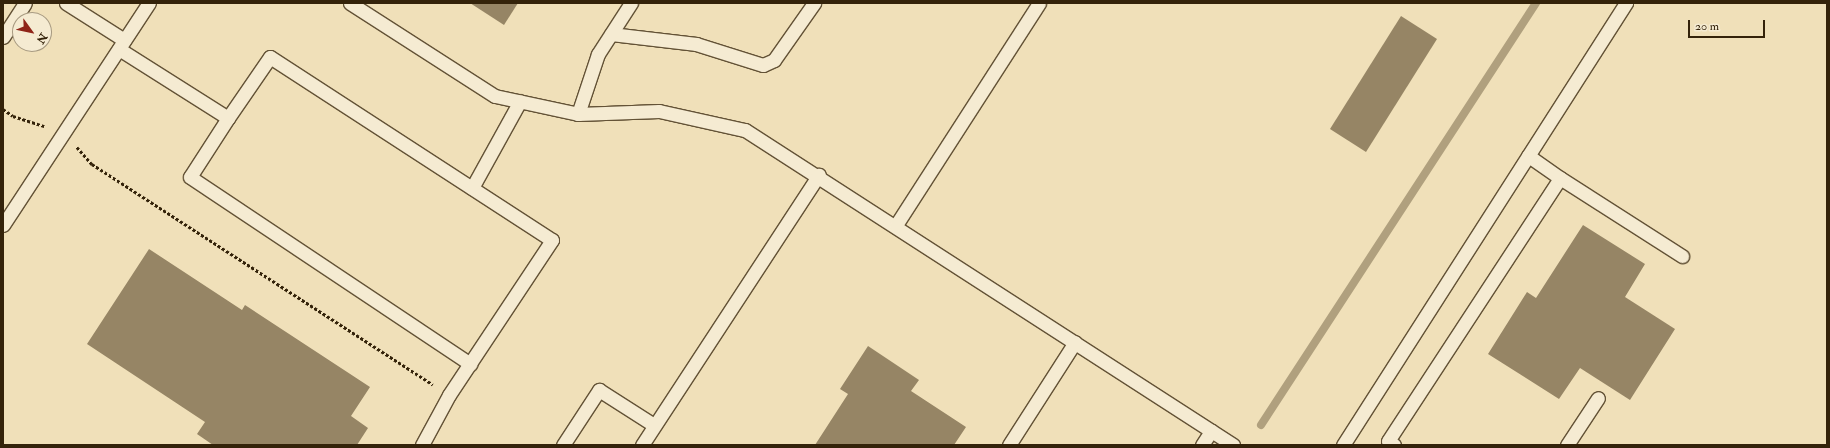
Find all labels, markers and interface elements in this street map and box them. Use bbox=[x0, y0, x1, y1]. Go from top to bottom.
north arrow bbox=[12, 12, 52, 52]
scale bar bbox=[1690, 12, 1767, 38]
text: 20 m bbox=[1695, 19, 1719, 34]
text: N bbox=[34, 31, 50, 46]

